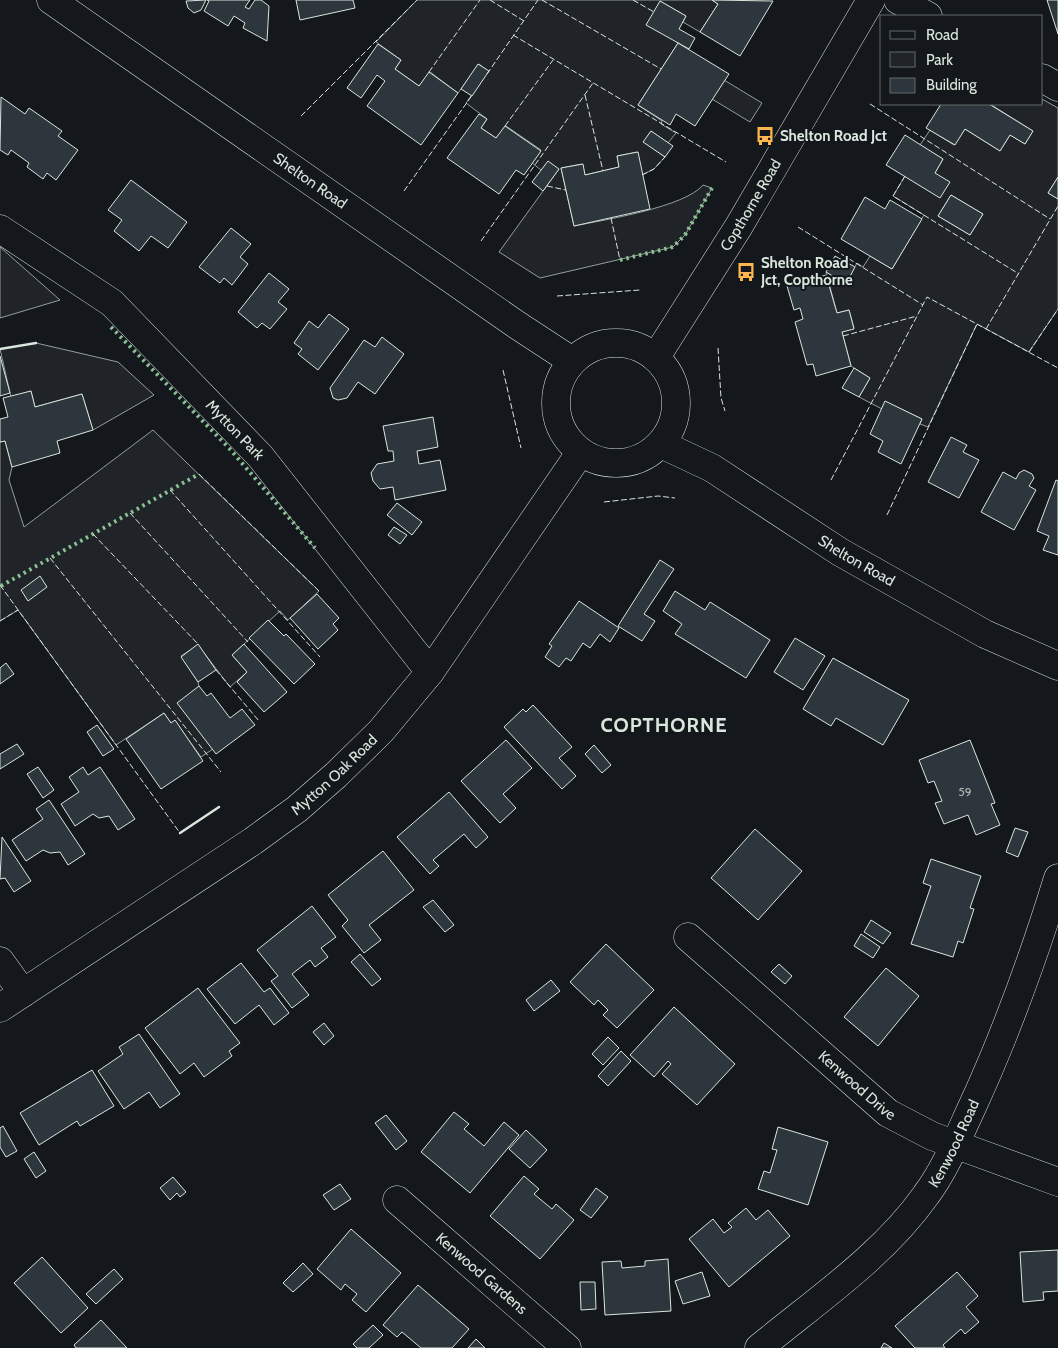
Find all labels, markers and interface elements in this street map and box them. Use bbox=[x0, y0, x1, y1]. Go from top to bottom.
legend bbox=[880, 15, 1043, 105]
text: Road bbox=[926, 26, 959, 44]
text: Park bbox=[926, 51, 953, 69]
text: Building bbox=[926, 76, 977, 94]
bus stop icon: Shelton Road Jct bbox=[754, 125, 776, 147]
place label: Shelton Road Jct bbox=[780, 127, 887, 145]
street label: Shelton Road bbox=[270, 149, 350, 213]
street label: Copthorne Road bbox=[716, 156, 785, 254]
place label: Shelton Road Jct, Copthorne bbox=[760, 254, 853, 289]
bus stop icon: Shelton Road Jct, Copthorne bbox=[735, 261, 757, 283]
street label: Mytton Park bbox=[202, 396, 268, 464]
street label: Shelton Road bbox=[815, 531, 898, 590]
district label: COPTHORNE bbox=[600, 713, 728, 737]
street label: Mytton Oak Road bbox=[287, 731, 381, 819]
house number: 59 bbox=[958, 784, 972, 799]
street label: Kenwood Drive bbox=[815, 1047, 899, 1124]
street label: Kenwood Road bbox=[925, 1097, 983, 1191]
street label: Kenwood Gardens bbox=[432, 1229, 531, 1318]

